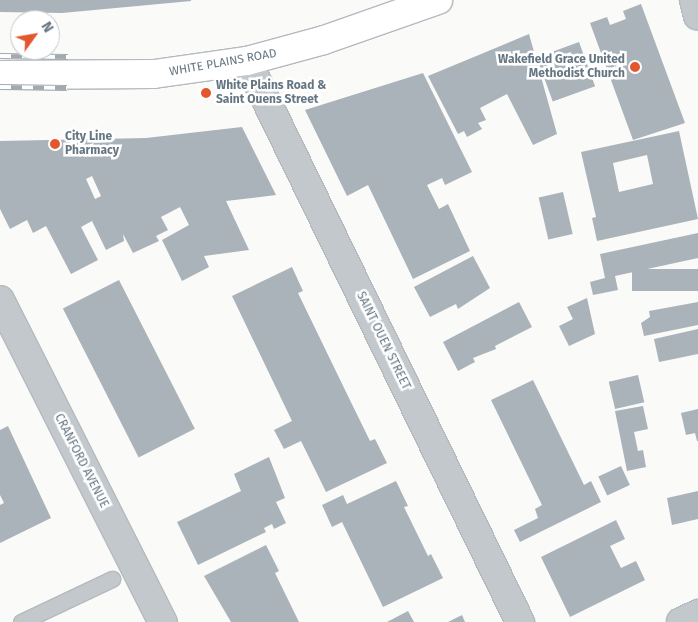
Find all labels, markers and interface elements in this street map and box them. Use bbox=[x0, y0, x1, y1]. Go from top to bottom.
north arrow bbox=[10, 10, 60, 60]
text: N bbox=[38, 19, 57, 36]
street label: WHITE PLAINS ROAD bbox=[168, 46, 278, 80]
place label: Wakefield Grace United Methodist Church bbox=[498, 53, 625, 81]
marker: Wakefield Grace United Methodist Church bbox=[629, 61, 641, 73]
place label: White Plains Road & Saint Ouens Street bbox=[216, 79, 326, 107]
marker: White Plains Road & Saint Ouens Street bbox=[200, 87, 212, 99]
place label: City Line Pharmacy bbox=[65, 130, 119, 158]
marker: City Line Pharmacy bbox=[49, 138, 61, 150]
street label: SAINT OUEN STREET bbox=[353, 290, 413, 392]
street label: CRANFORD AVENUE bbox=[51, 412, 111, 510]

